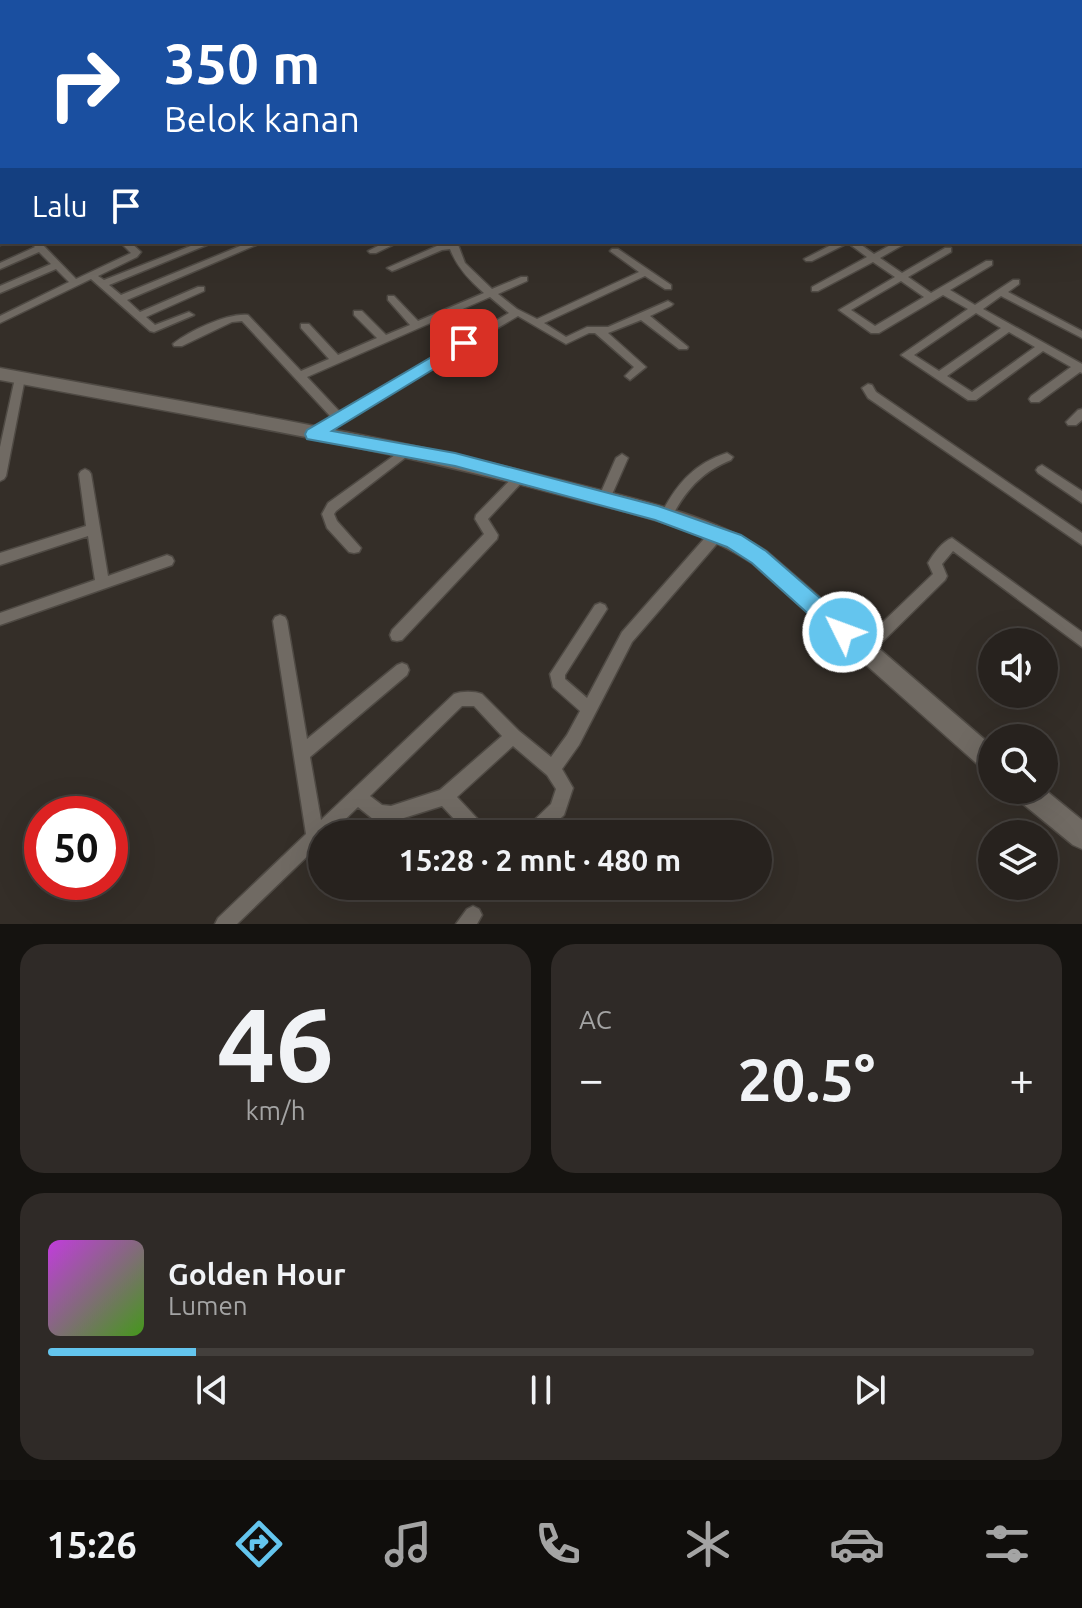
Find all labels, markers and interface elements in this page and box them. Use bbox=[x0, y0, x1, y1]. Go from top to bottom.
icon: right bbox=[32, 32, 136, 136]
text: 350 m bbox=[164, 32, 320, 95]
text: Belok kanan bbox=[164, 98, 360, 139]
icon: arrive bbox=[104, 184, 148, 228]
text: Lalu bbox=[32, 189, 88, 223]
pin bbox=[430, 309, 498, 377]
icon: arrive bbox=[442, 321, 486, 365]
position arrow bbox=[801, 590, 885, 674]
map controls bbox=[978, 628, 1058, 900]
button: sound bbox=[978, 628, 1058, 708]
button: search bbox=[978, 724, 1058, 804]
speed limit sign: 50 bbox=[24, 796, 128, 900]
button: layers bbox=[978, 820, 1058, 900]
text: 15:28 · 2 mnt · 480 m bbox=[399, 843, 681, 877]
text: 46 bbox=[217, 985, 334, 1102]
text: AC bbox=[579, 1005, 612, 1034]
text: 20.5° bbox=[738, 1045, 875, 1112]
text: − bbox=[579, 1054, 604, 1103]
text: + bbox=[1009, 1054, 1034, 1103]
text: km/h bbox=[245, 1096, 306, 1125]
text: Golden Hour bbox=[168, 1257, 346, 1291]
text: Lumen bbox=[168, 1291, 248, 1320]
icon: previous bbox=[190, 1368, 234, 1412]
icon: pause bbox=[519, 1368, 563, 1412]
icon: next bbox=[848, 1368, 892, 1412]
icon: directions bbox=[231, 1516, 287, 1572]
icon: music bbox=[380, 1516, 436, 1572]
icon: phone bbox=[530, 1516, 586, 1572]
icon: climate bbox=[680, 1516, 736, 1572]
icon: car bbox=[829, 1516, 885, 1572]
icon: filters bbox=[979, 1516, 1035, 1572]
text: 15:26 bbox=[47, 1524, 137, 1565]

